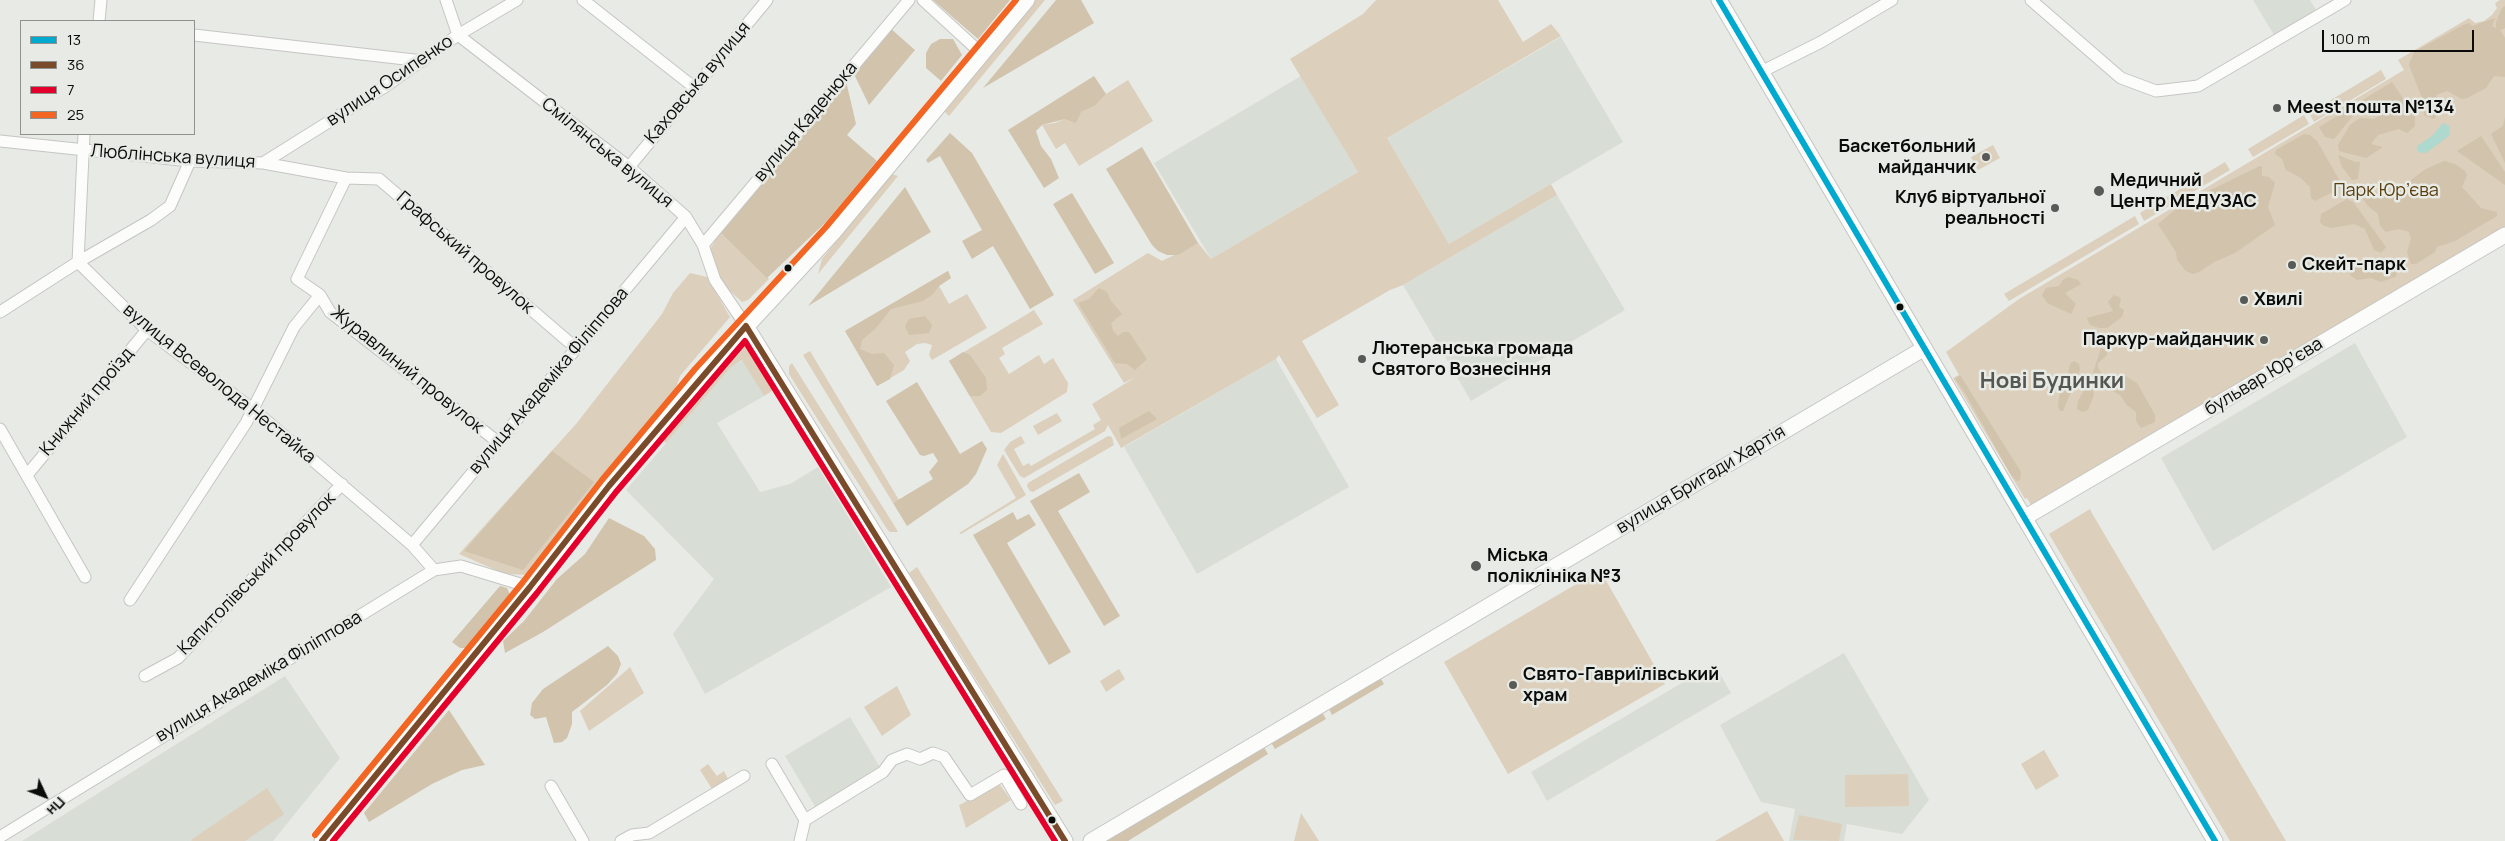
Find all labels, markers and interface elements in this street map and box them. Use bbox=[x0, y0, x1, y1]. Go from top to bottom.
street label: Каховська вулиця bbox=[641, 18, 755, 148]
legend bbox=[20, 20, 195, 135]
scale bar bbox=[2325, 20, 2478, 52]
text: 100 m bbox=[2330, 28, 2370, 49]
text: 13 bbox=[67, 29, 81, 50]
street label: вулиця Осипенко bbox=[323, 31, 457, 131]
text: 36 bbox=[67, 54, 85, 75]
street label: вулиця Каденюка bbox=[750, 58, 862, 186]
text: 7 bbox=[67, 79, 75, 100]
street label: Смілянська вулиця bbox=[537, 93, 677, 213]
place label: Meest пошта №134 bbox=[2287, 97, 2454, 119]
marker: Meest пошта №134 bbox=[2271, 102, 2283, 114]
text: 25 bbox=[67, 104, 84, 125]
place label: Баскетбольний майданчик bbox=[1839, 136, 1976, 178]
street label: Люблінська вулиця bbox=[90, 140, 256, 174]
marker: Баскетбольний майданчик bbox=[1980, 151, 1992, 163]
place label: Медичний Центр МЕДУЗАС bbox=[2110, 170, 2257, 212]
park label: Парк Юр’єва bbox=[2333, 180, 2439, 202]
marker: Медичний Центр МЕДУЗАС bbox=[2092, 184, 2106, 198]
street label: Графський провулок bbox=[392, 187, 538, 319]
place label: Клуб віртуальної реальності bbox=[1895, 187, 2045, 230]
marker: Клуб віртуальної реальності bbox=[2049, 202, 2061, 214]
place label: Скейт-парк bbox=[2302, 254, 2406, 276]
marker: Скейт-парк bbox=[2286, 259, 2298, 271]
unlabelled marker bbox=[783, 263, 793, 273]
street label: вулиця Академіка Філіппова bbox=[465, 283, 633, 479]
place label: Хвилі bbox=[2254, 289, 2303, 311]
marker: Хвилі bbox=[2238, 294, 2250, 306]
street label: вулиця Всеволода Нестайка bbox=[118, 300, 320, 468]
street label: Журавлиний провулок bbox=[326, 302, 488, 438]
unlabelled marker bbox=[1895, 302, 1905, 312]
place label: Паркур-майданчик bbox=[2083, 329, 2254, 351]
street label: бульвар Юрʼєва bbox=[2201, 333, 2327, 421]
marker: Паркур-майданчик bbox=[2258, 334, 2270, 346]
place label: Лютеранська громада Святого Вознесіння bbox=[1372, 338, 1573, 380]
street label: Книжний проїзд bbox=[36, 344, 138, 460]
marker: Лютеранська громада Святого Вознесіння bbox=[1356, 353, 1368, 365]
district label: Нові Будинки bbox=[1980, 369, 2124, 395]
street label: вулиця Бригади Хартія bbox=[1613, 421, 1789, 539]
street label: Капитолівський провулок bbox=[174, 488, 340, 660]
place label: Міська поліклініка №3 bbox=[1487, 545, 1621, 588]
marker: Міська поліклініка №3 bbox=[1469, 559, 1483, 573]
street label: вулиця Академіка Філіппова bbox=[152, 607, 366, 747]
place label: Свято-Гавриїлівський храм bbox=[1523, 664, 1719, 706]
marker: Свято-Гавриїлівський храм bbox=[1507, 679, 1519, 691]
north arrow bbox=[20, 771, 70, 821]
text: Пн bbox=[43, 793, 70, 820]
unlabelled marker bbox=[1047, 815, 1057, 825]

